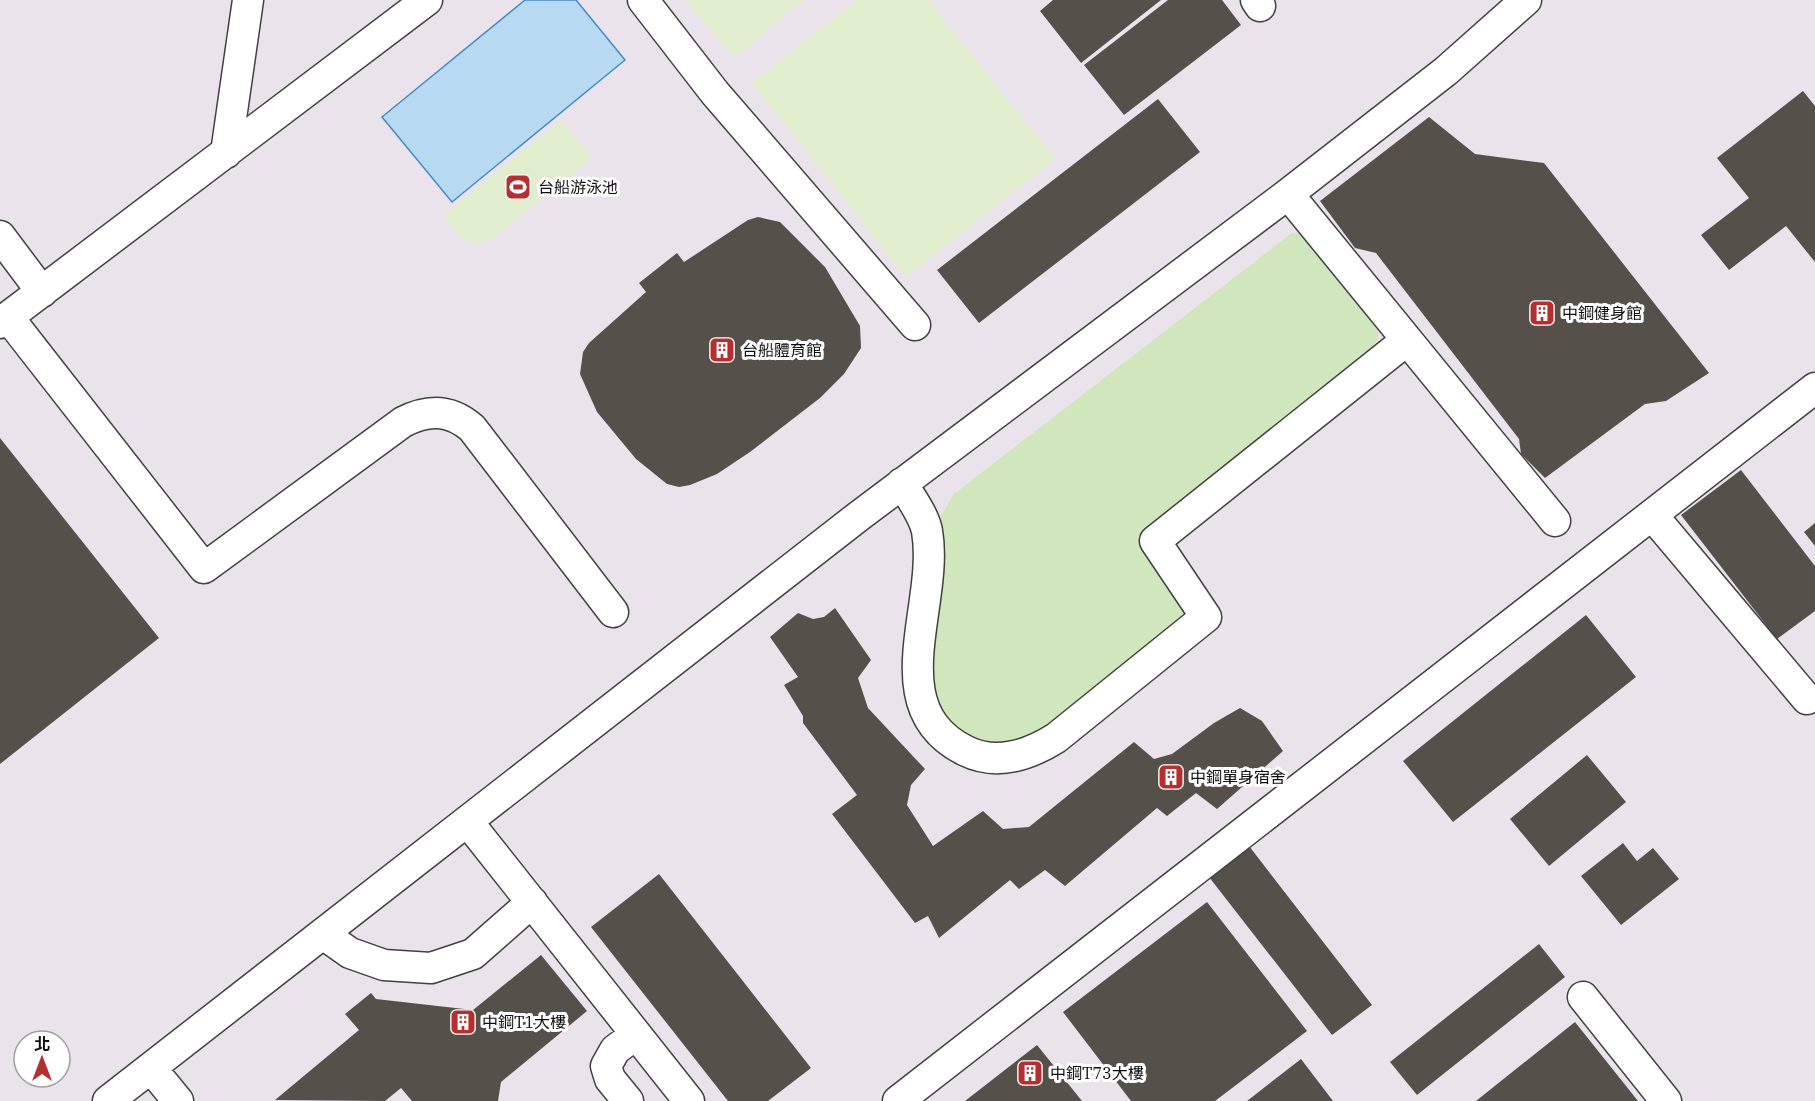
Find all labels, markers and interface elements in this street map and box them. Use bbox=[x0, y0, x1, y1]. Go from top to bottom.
sports icon: 台船游泳池 bbox=[503, 172, 533, 202]
place label: 台船游泳池 bbox=[538, 177, 618, 197]
building icon: 中鋼健身館 bbox=[1527, 298, 1557, 328]
place label: 中鋼健身館 bbox=[1562, 303, 1642, 323]
building icon: 台船體育館 bbox=[707, 335, 737, 365]
place label: 台船體育館 bbox=[742, 340, 822, 360]
building icon: 中鋼單身宿舍 bbox=[1156, 762, 1186, 792]
place label: 中鋼單身宿舍 bbox=[1190, 767, 1286, 787]
building icon: 中鋼T1大樓 bbox=[448, 1007, 478, 1037]
place label: 中鋼T1大樓 bbox=[482, 1012, 566, 1032]
north arrow bbox=[12, 1029, 72, 1089]
text: 北 bbox=[34, 1034, 50, 1054]
building icon: 中鋼T73大樓 bbox=[1015, 1058, 1045, 1088]
place label: 中鋼T73大樓 bbox=[1050, 1063, 1144, 1083]

